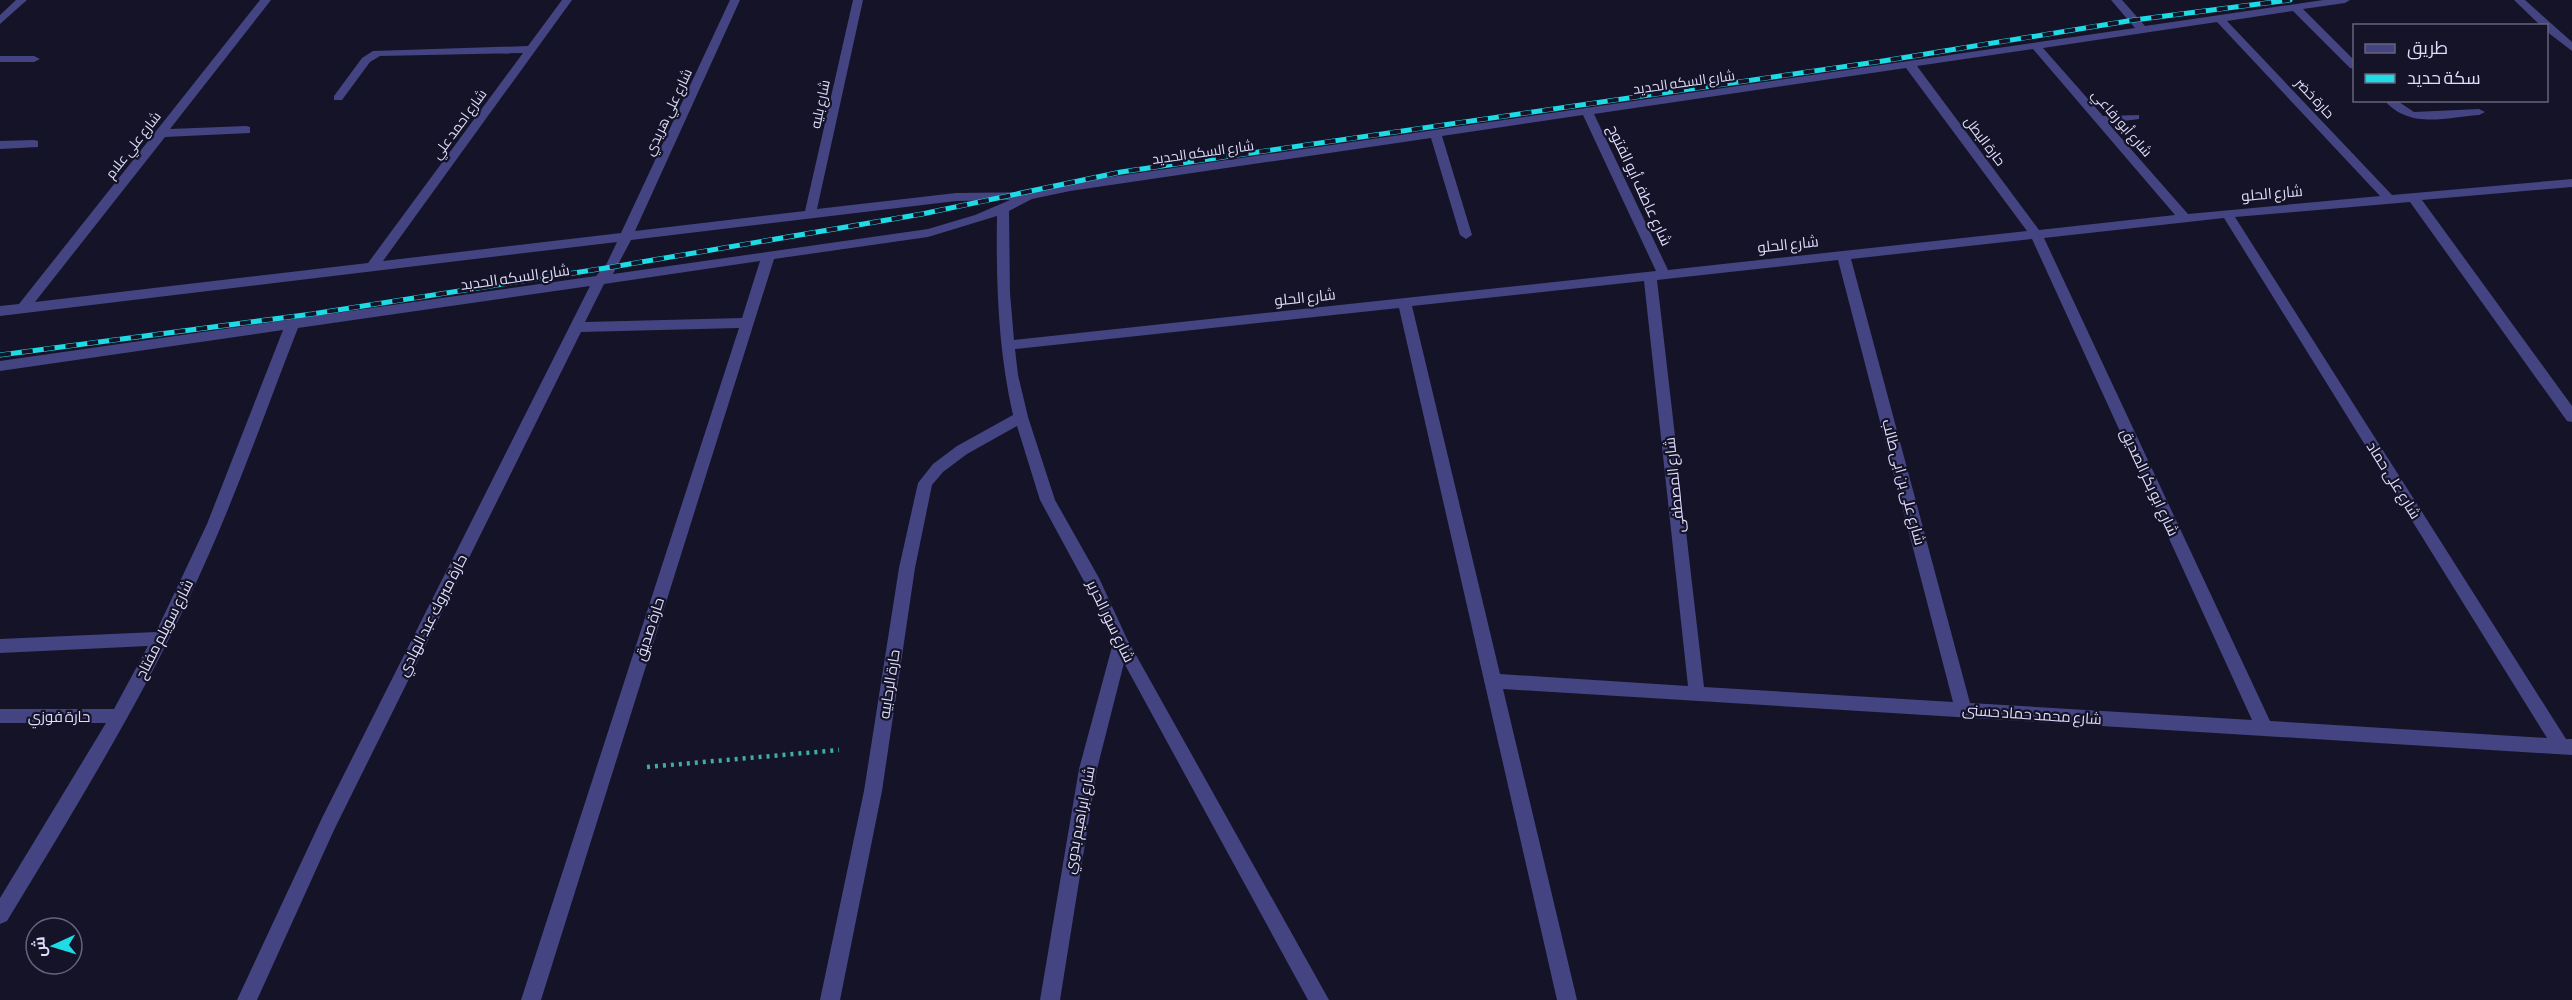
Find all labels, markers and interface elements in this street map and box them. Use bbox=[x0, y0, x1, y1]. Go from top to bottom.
legend bbox=[2353, 24, 2548, 102]
text: طريق bbox=[2407, 37, 2448, 60]
street label: شارع علي هريدي bbox=[641, 66, 699, 160]
street label: شارع السكه الحديد bbox=[1632, 67, 1736, 98]
text: سكة حديد bbox=[2407, 67, 2481, 88]
street label: حارة خضر bbox=[2292, 74, 2338, 121]
street label: شارع بليه bbox=[807, 78, 834, 130]
street label: شارع احمد علي bbox=[428, 86, 493, 164]
street label: شارع أبو رفاعي bbox=[2086, 86, 2156, 162]
street label: شارع علي علام bbox=[102, 108, 167, 184]
street label: حارة البطل bbox=[1961, 113, 2009, 169]
street label: شارع عاطف أبو الفتوح bbox=[1602, 121, 1676, 250]
street label: شارع السكه الحديد bbox=[1151, 137, 1255, 168]
street label: شارع الحلو bbox=[2241, 182, 2304, 207]
street label: شارع الحلو bbox=[1756, 232, 1820, 259]
street label: شارع السكه الحديد bbox=[459, 261, 571, 296]
street label: شارع الحلو bbox=[1273, 285, 1337, 312]
street label: شارع على بن ابى طالب bbox=[1876, 417, 1929, 548]
street label: شارع ابو بكر الصديق bbox=[2115, 426, 2182, 540]
street label: شارع المصطفى bbox=[1661, 436, 1690, 534]
street label: شارع على حماد bbox=[2361, 438, 2425, 523]
street label: حارة مبروك عبد الهادي bbox=[394, 551, 474, 681]
street label: شارع سويلم مفتاح bbox=[132, 576, 199, 683]
street label: شارع سور الحرير bbox=[1081, 576, 1138, 666]
street label: حارة صديق bbox=[631, 595, 669, 663]
street label: حارة الرحابيه bbox=[875, 648, 904, 720]
street label: شارع محمد حماد حسنى bbox=[1961, 701, 2102, 730]
street label: حارة فوزي bbox=[28, 708, 90, 729]
street label: شارع ابراهيم بدوي bbox=[1060, 765, 1102, 876]
north arrow bbox=[24, 916, 84, 976]
text: ش bbox=[29, 936, 50, 958]

